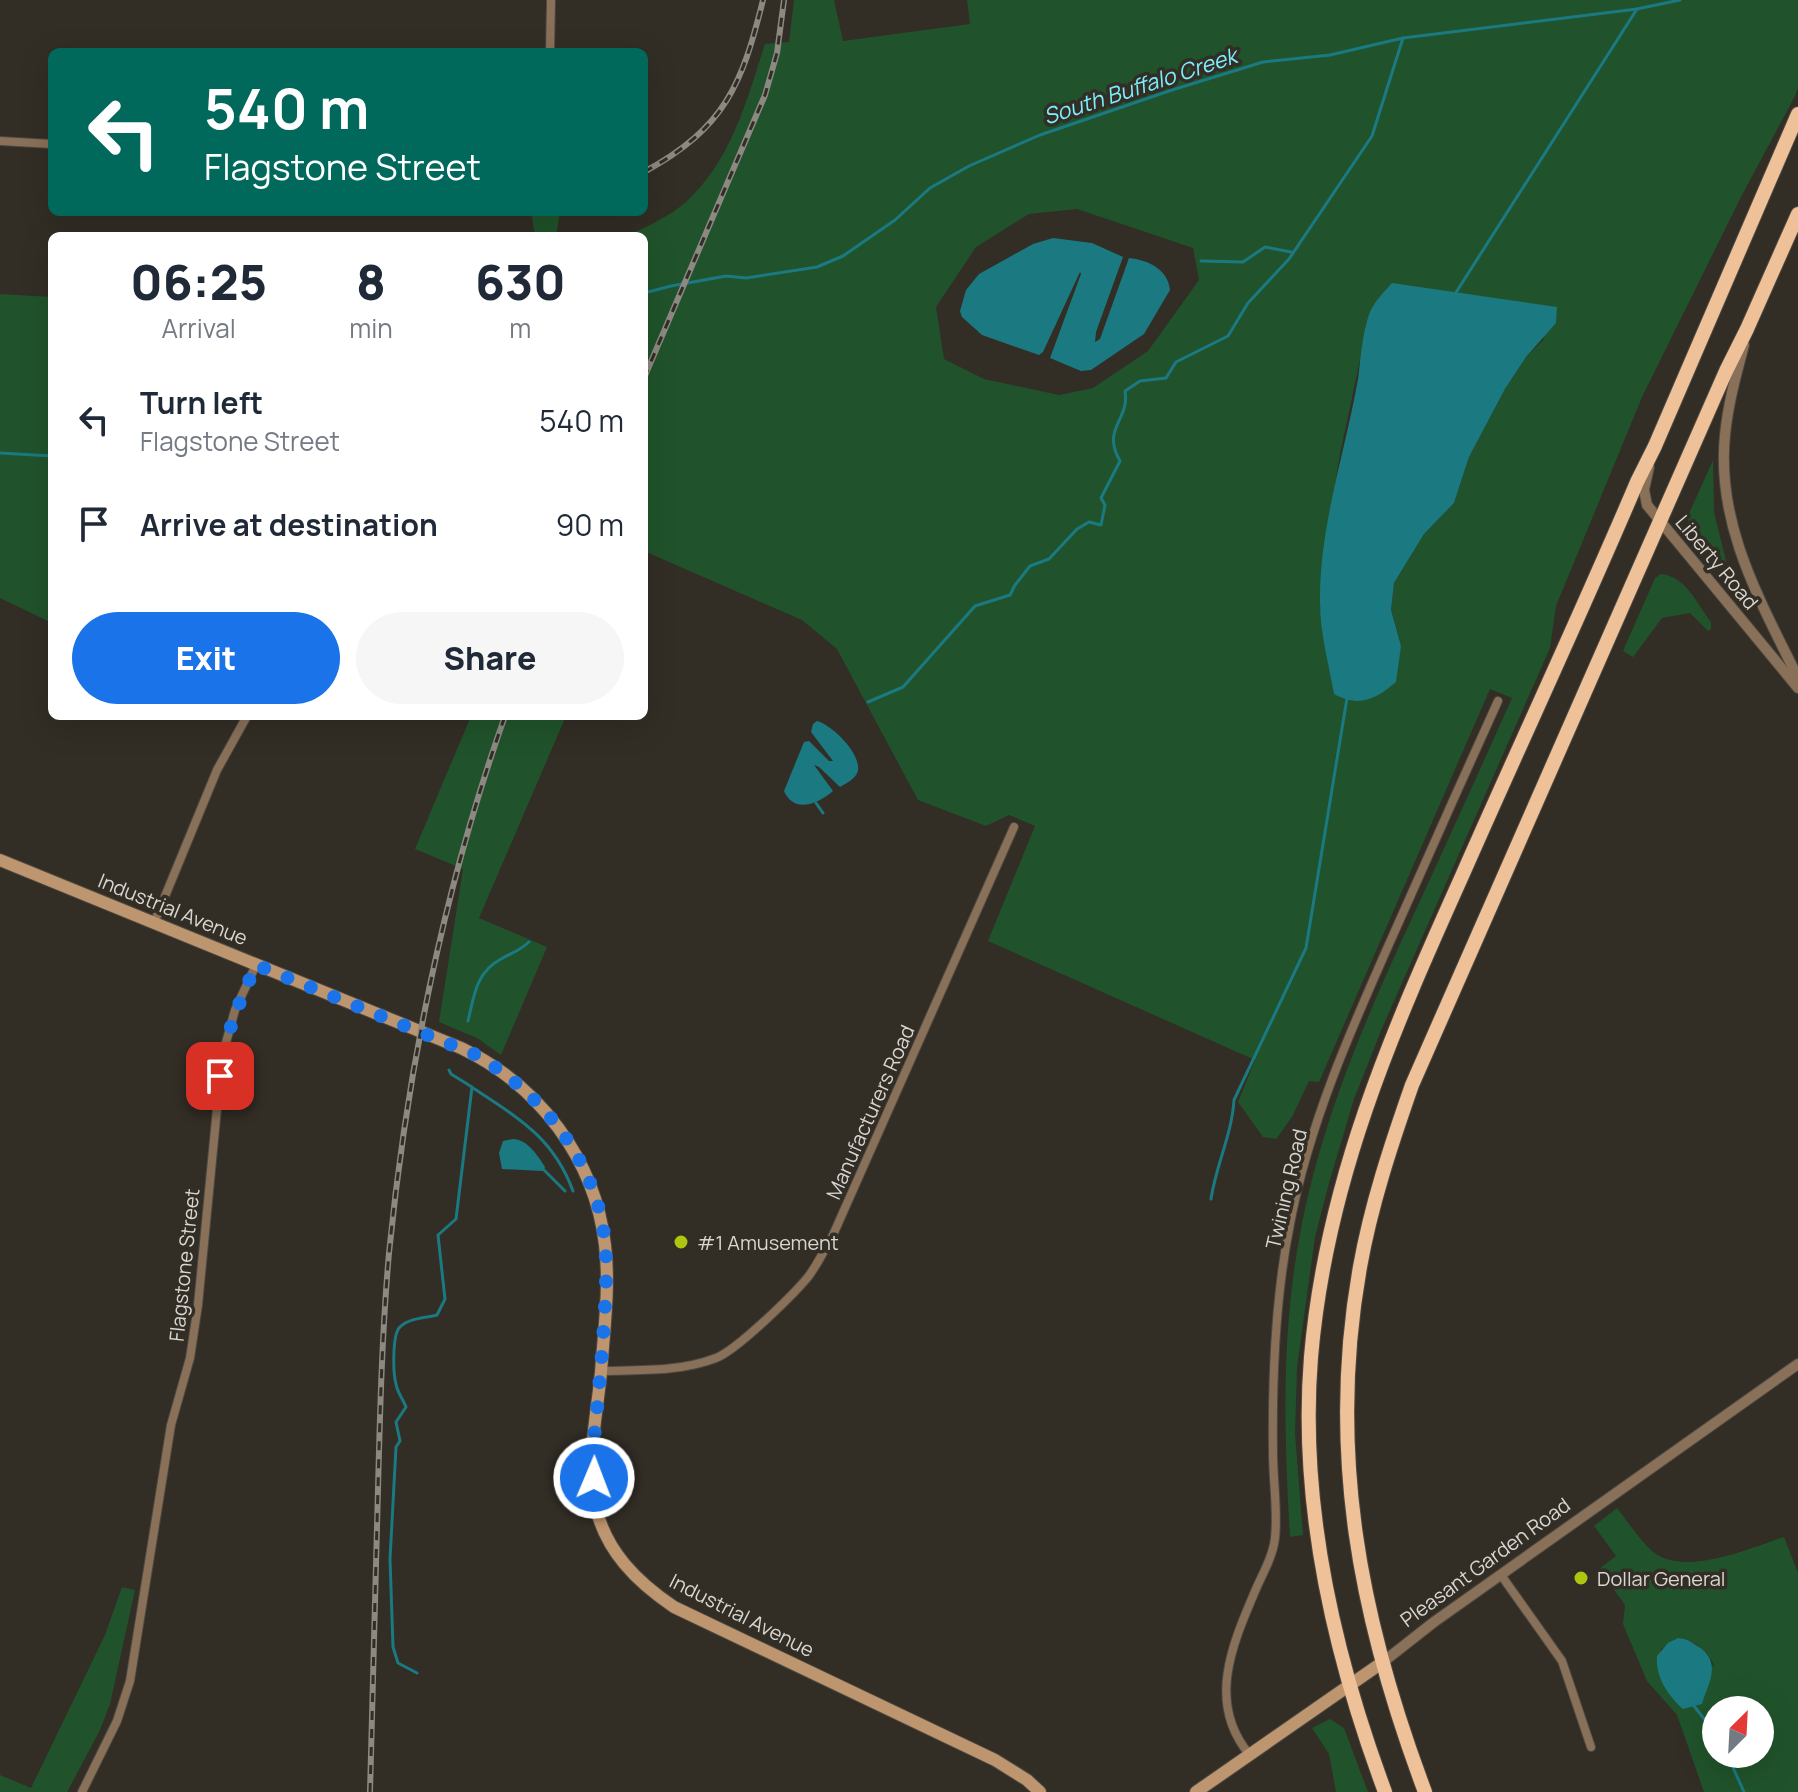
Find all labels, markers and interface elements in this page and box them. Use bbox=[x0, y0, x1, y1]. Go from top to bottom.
water label: South Buffalo Creek bbox=[1040, 40, 1243, 131]
text: 540 m bbox=[204, 69, 369, 146]
icon: left bbox=[72, 80, 176, 184]
text: Flagstone Street bbox=[204, 142, 481, 191]
text: 06:25 bbox=[130, 249, 267, 314]
text: 8 bbox=[356, 249, 386, 314]
text: 630 bbox=[475, 249, 566, 314]
text: Arrival bbox=[161, 310, 236, 346]
text: min bbox=[349, 310, 393, 346]
text: m bbox=[509, 310, 531, 346]
text: Turn left bbox=[140, 382, 263, 423]
icon: left bbox=[72, 398, 116, 442]
text: 540 m bbox=[539, 400, 624, 441]
text: Flagstone Street bbox=[140, 423, 340, 459]
icon: arrive bbox=[72, 502, 116, 546]
text: Arrive at destination bbox=[140, 504, 438, 545]
text: 90 m bbox=[556, 504, 624, 545]
street label: Liberty Road bbox=[1670, 509, 1764, 615]
button: Exit bbox=[72, 612, 340, 704]
button: Share bbox=[356, 612, 624, 704]
street label: Industrial Avenue bbox=[94, 867, 252, 951]
street label: Manufacturers Road bbox=[819, 1021, 921, 1203]
pin bbox=[186, 1042, 254, 1110]
icon: arrive bbox=[198, 1054, 242, 1098]
street label: Twining Road bbox=[1259, 1126, 1313, 1252]
street label: Flagstone Street bbox=[163, 1187, 205, 1343]
place label: #1 Amusement bbox=[697, 1229, 839, 1256]
marker: #1 Amusement bbox=[672, 1233, 690, 1251]
position arrow bbox=[552, 1436, 636, 1520]
street label: Pleasant Garden Road bbox=[1395, 1491, 1575, 1633]
place label: Dollar General bbox=[1597, 1565, 1726, 1592]
street label: Industrial Avenue bbox=[665, 1567, 819, 1663]
marker: Dollar General bbox=[1572, 1569, 1590, 1587]
north arrow bbox=[1702, 1696, 1774, 1768]
map controls bbox=[1702, 1696, 1774, 1768]

